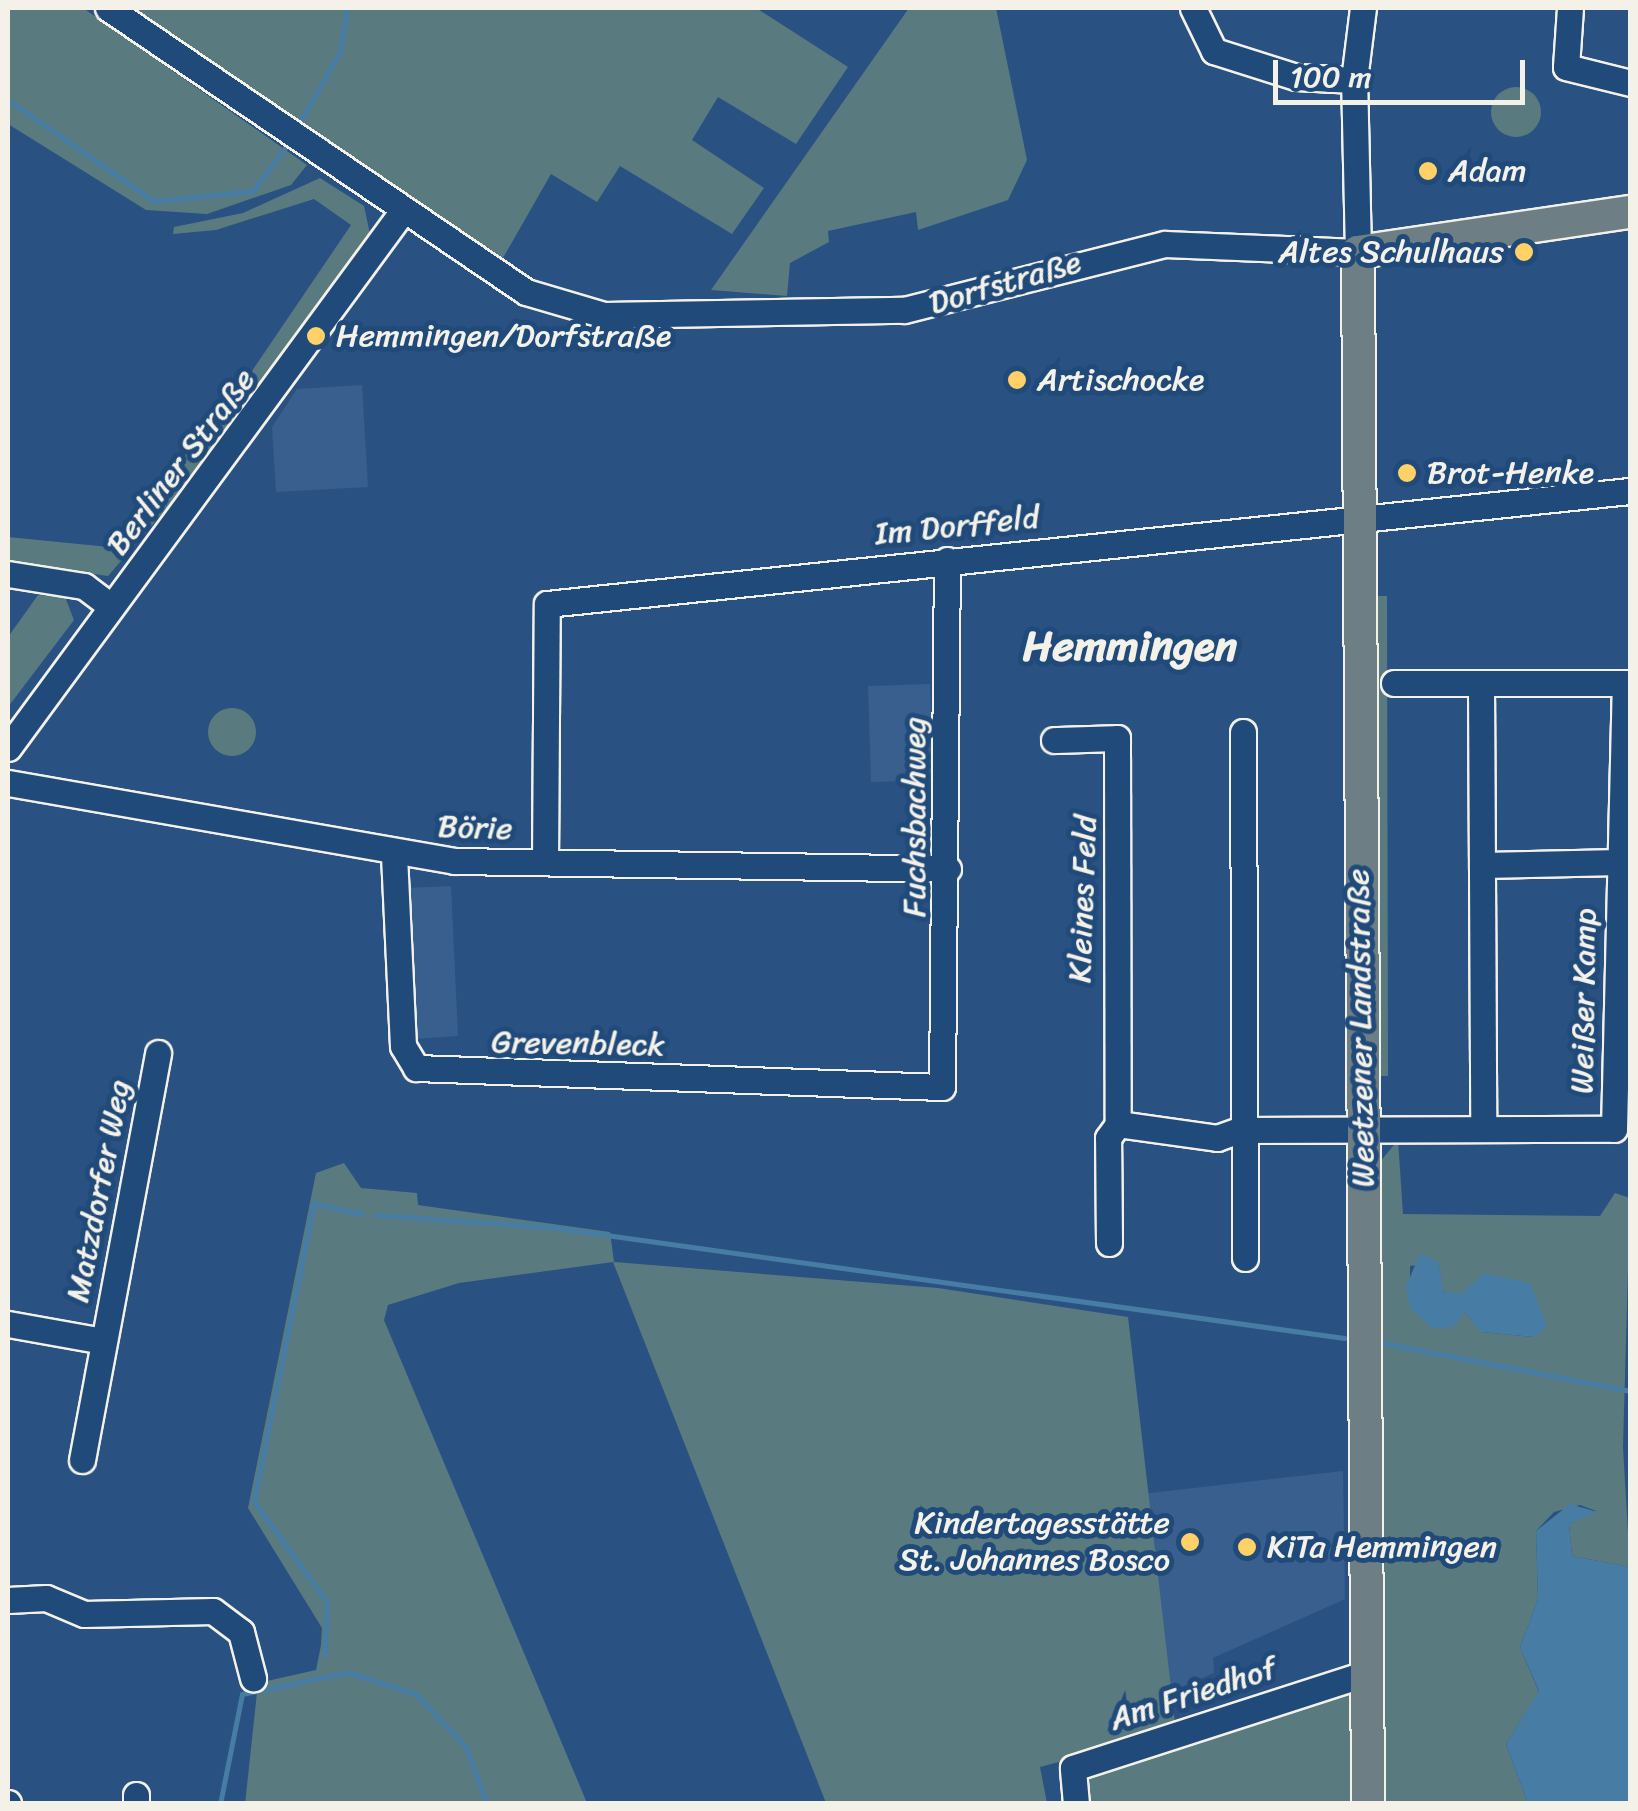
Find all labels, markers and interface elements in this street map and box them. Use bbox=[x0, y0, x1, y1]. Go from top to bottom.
scale bar bbox=[1278, 40, 1530, 102]
text: 100 m bbox=[1290, 50, 1372, 104]
place label: Adam bbox=[1448, 152, 1526, 190]
marker: Adam bbox=[1417, 160, 1439, 182]
place label: Altes Schulhaus bbox=[1278, 233, 1504, 271]
marker: Altes Schulhaus bbox=[1513, 241, 1535, 263]
street label: Dorfstraße bbox=[925, 243, 1085, 323]
place label: Hemmingen/Dorfstraße bbox=[336, 317, 671, 355]
marker: Hemmingen/Dorfstraße bbox=[305, 325, 327, 347]
street label: Berliner Straße bbox=[98, 361, 264, 563]
place label: Artischocke bbox=[1037, 361, 1204, 399]
marker: Artischocke bbox=[1006, 369, 1028, 391]
place label: Brot-Henke bbox=[1427, 454, 1594, 492]
marker: Brot-Henke bbox=[1396, 462, 1418, 484]
street label: Im Dorffeld bbox=[873, 498, 1041, 554]
district label: Hemmingen bbox=[1023, 621, 1237, 671]
street label: Fuchsbachweg bbox=[896, 717, 934, 917]
street label: Börie bbox=[437, 808, 513, 848]
street label: Kleines Feld bbox=[1061, 814, 1105, 984]
street label: Weetzener Landstraße bbox=[1339, 870, 1383, 1186]
street label: Weißer Kamp bbox=[1563, 908, 1605, 1094]
street label: Grevenbleck bbox=[491, 1023, 665, 1065]
street label: Matzdorfer Weg bbox=[59, 1077, 139, 1305]
place label: Kindertagesstätte St. Johannes Bosco bbox=[897, 1505, 1170, 1580]
place label: KiTa Hemmingen bbox=[1267, 1528, 1497, 1566]
marker: Kindertagesstätte St. Johannes Bosco bbox=[1179, 1531, 1201, 1553]
marker: KiTa Hemmingen bbox=[1236, 1536, 1258, 1558]
street label: Am Friedhof bbox=[1105, 1649, 1281, 1739]

